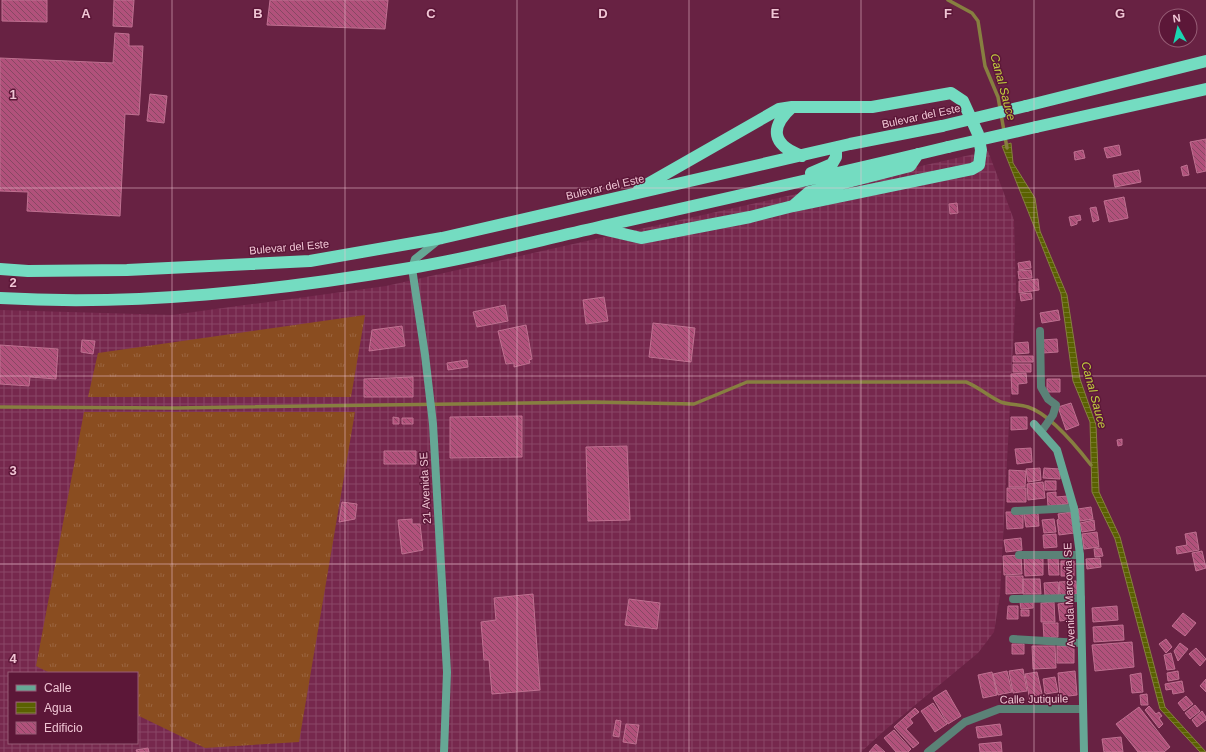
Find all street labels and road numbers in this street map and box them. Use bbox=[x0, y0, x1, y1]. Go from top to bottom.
street label: Bulevar del Este bbox=[881, 102, 961, 130]
street label: Bulevar del Este bbox=[565, 172, 645, 202]
street label: Bulevar del Este bbox=[249, 238, 329, 256]
street label: 21 Avenida SE bbox=[417, 452, 433, 524]
street label: Avenida Marcovia SE bbox=[1061, 542, 1077, 648]
street label: Calle Jutiquile bbox=[1000, 692, 1068, 706]

